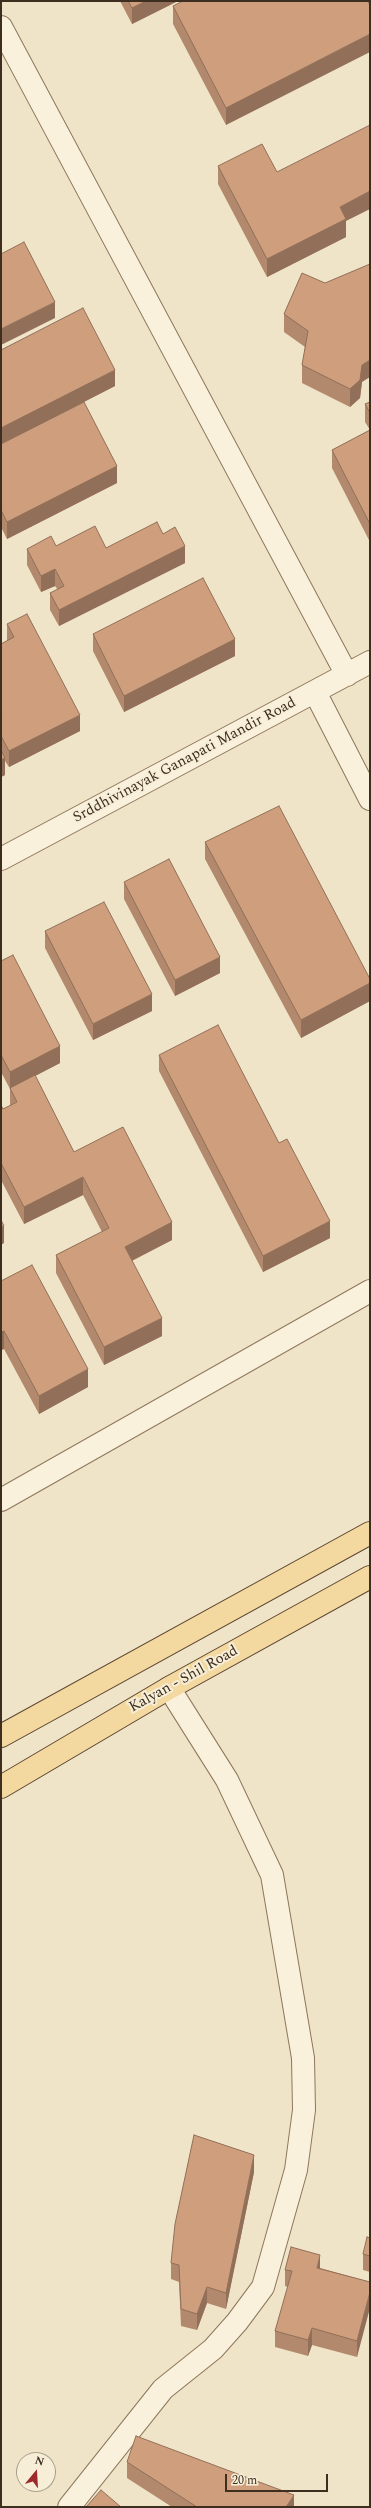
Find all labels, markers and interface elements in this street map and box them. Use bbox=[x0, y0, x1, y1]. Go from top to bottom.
street label: Srddhivinayak Ganapati Mandir Road bbox=[70, 694, 300, 828]
street label: Kalyan - Shil Road bbox=[126, 1643, 242, 1717]
north arrow bbox=[16, 2452, 56, 2492]
text: N bbox=[33, 2452, 46, 2471]
scale bar bbox=[227, 2466, 330, 2492]
text: 20 m bbox=[232, 2471, 257, 2490]

